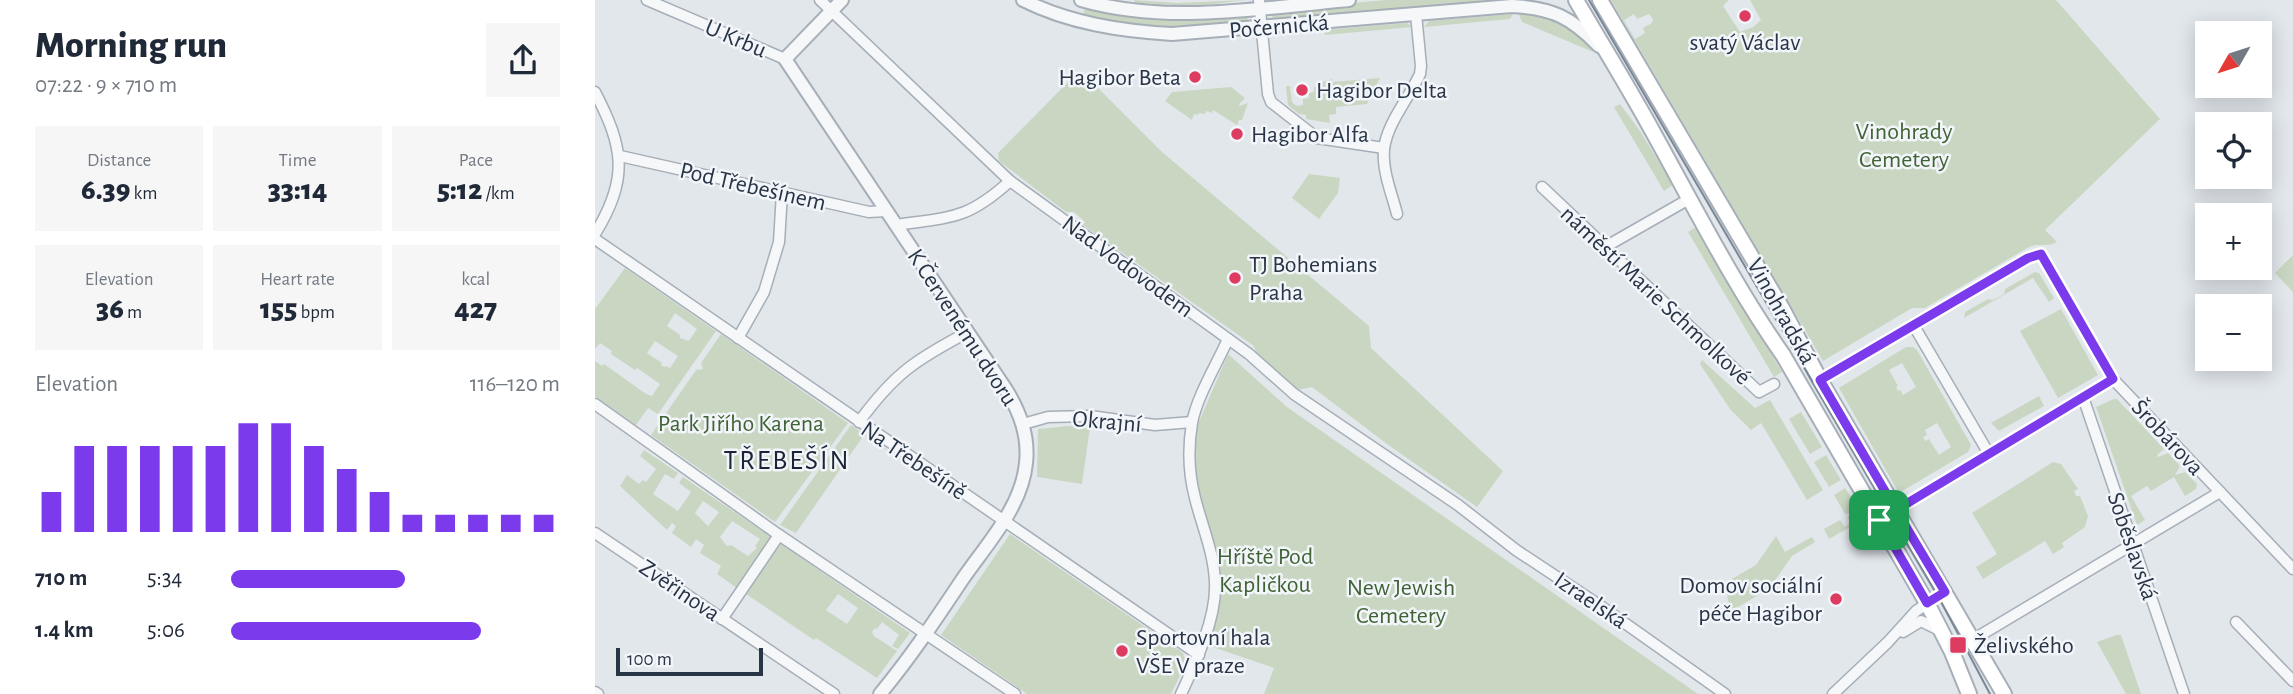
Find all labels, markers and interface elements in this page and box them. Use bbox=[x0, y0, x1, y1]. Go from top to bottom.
marker: svatý Václav bbox=[1737, 8, 1753, 24]
street label: Počernická bbox=[1228, 11, 1330, 43]
street label: U Krbu bbox=[701, 15, 770, 63]
north arrow bbox=[2195, 21, 2271, 98]
map controls bbox=[2195, 21, 2272, 371]
button: share bbox=[486, 23, 560, 97]
text: Morning run bbox=[35, 27, 227, 65]
place label: svatý Václav bbox=[1690, 31, 1801, 55]
place label: Hagibor Beta bbox=[1058, 66, 1181, 90]
marker: Hagibor Beta bbox=[1187, 69, 1203, 85]
text: 07:22 · 9 × 710 m bbox=[35, 74, 177, 97]
place label: Hagibor Delta bbox=[1316, 79, 1447, 103]
marker: Hagibor Delta bbox=[1294, 82, 1310, 98]
button: locate bbox=[2195, 112, 2272, 189]
park label: Vinohrady Cemetery bbox=[1856, 120, 1952, 172]
place label: Hagibor Alfa bbox=[1251, 123, 1369, 147]
marker: Hagibor Alfa bbox=[1229, 126, 1245, 142]
text: Distance bbox=[87, 151, 151, 170]
text: Time bbox=[279, 151, 316, 170]
text: Pace bbox=[459, 151, 493, 170]
street label: Pod Třebešínem bbox=[677, 158, 828, 215]
text: 6.39 bbox=[81, 175, 130, 205]
text: 33:14 bbox=[268, 175, 327, 205]
text: 5:12 bbox=[437, 175, 482, 205]
text: km bbox=[130, 184, 157, 203]
text: /km bbox=[482, 184, 515, 203]
street label: náměstí Marie Schmolkové bbox=[1556, 202, 1755, 390]
button: + bbox=[2195, 203, 2272, 280]
street label: Nad Vodovodem bbox=[1057, 211, 1197, 322]
street label: K Červenému dvoru bbox=[903, 244, 1023, 410]
place label: TJ Bohemians Praha bbox=[1249, 253, 1377, 305]
street label: Vinohradská bbox=[1742, 254, 1820, 369]
text: Elevation bbox=[85, 270, 154, 289]
text: Heart rate bbox=[260, 270, 335, 289]
text: kcal bbox=[461, 270, 490, 289]
marker: TJ Bohemians Praha bbox=[1227, 270, 1243, 286]
text: 36 bbox=[96, 294, 124, 324]
text: 155 bbox=[260, 294, 297, 324]
text: 427 bbox=[454, 294, 497, 324]
button: − bbox=[2195, 294, 2272, 371]
text: m bbox=[124, 303, 142, 322]
text: bpm bbox=[297, 303, 335, 322]
text: Elevation bbox=[35, 373, 118, 396]
text: 116–120 m bbox=[470, 373, 560, 396]
street label: Šrobárova bbox=[2126, 395, 2209, 480]
street label: Okrajní bbox=[1071, 407, 1143, 437]
park label: Park Jiřího Karena bbox=[658, 412, 824, 436]
street label: Na Třebešíně bbox=[856, 417, 971, 505]
district label: TŘEBEŠÍN bbox=[723, 444, 851, 475]
street label: Soběslavská bbox=[2102, 489, 2162, 603]
pin bbox=[1849, 490, 1909, 550]
icon: arrive bbox=[1860, 501, 1898, 539]
park label: Hříště Pod Kapličkou bbox=[1217, 545, 1313, 597]
street label: Zvěřinova bbox=[635, 555, 724, 626]
text: 710 m bbox=[35, 567, 87, 590]
text: 5:34 bbox=[147, 567, 182, 590]
street label: Izraelská bbox=[1550, 568, 1631, 634]
place label: Domov sociální péče Hagibor bbox=[1679, 574, 1822, 626]
park label: New Jewish Cemetery bbox=[1347, 576, 1455, 628]
marker: Domov sociální péče Hagibor bbox=[1828, 591, 1844, 607]
text: 1.4 km bbox=[35, 619, 94, 642]
text: 5:06 bbox=[147, 619, 185, 642]
place label: Sportovní hala VŠE V praze bbox=[1136, 626, 1271, 678]
place label: Želivského bbox=[1974, 633, 2074, 658]
marker: Želivského bbox=[1948, 635, 1968, 655]
marker: Sportovní hala VŠE V praze bbox=[1114, 643, 1130, 659]
scale bar bbox=[616, 645, 763, 677]
text: 100 m bbox=[627, 650, 672, 669]

